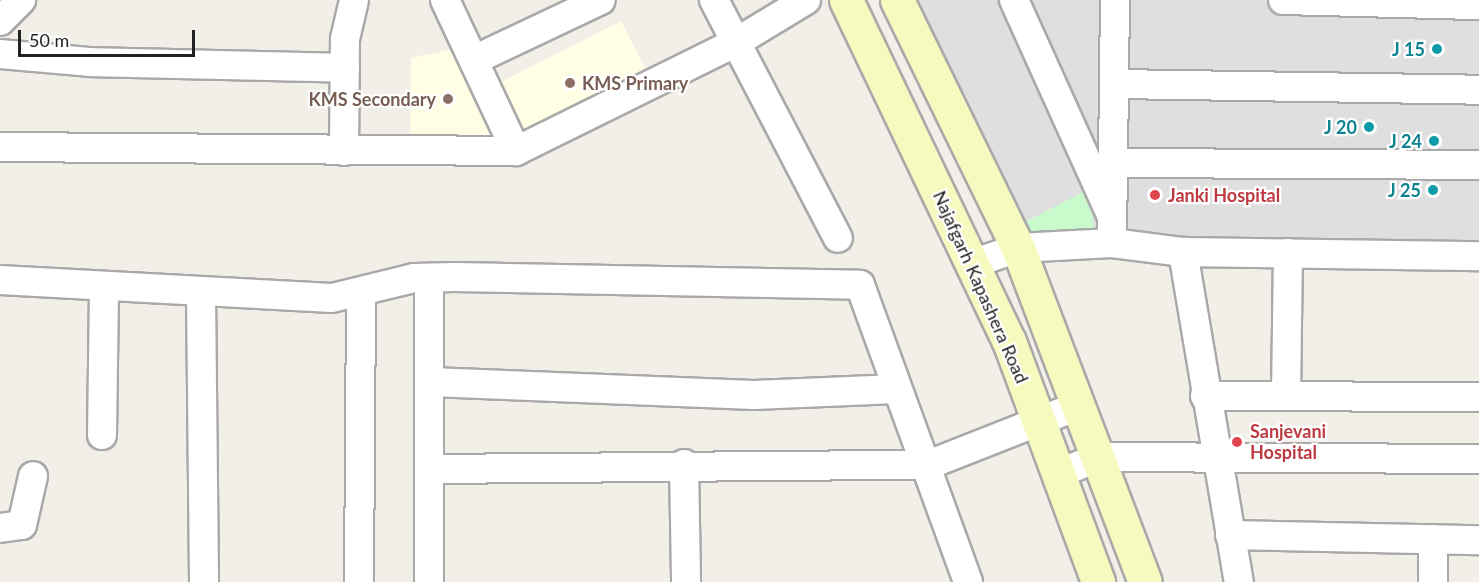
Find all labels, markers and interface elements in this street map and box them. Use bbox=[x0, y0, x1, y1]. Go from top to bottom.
scale bar bbox=[21, 18, 198, 56]
text: 50 m bbox=[29, 29, 69, 51]
place label: J 15 bbox=[1392, 38, 1425, 60]
marker: J 15 bbox=[1430, 42, 1444, 56]
place label: KMS Primary bbox=[582, 72, 688, 94]
marker: KMS Primary bbox=[563, 76, 577, 90]
place label: KMS Secondary bbox=[308, 88, 436, 110]
marker: KMS Secondary bbox=[441, 92, 455, 106]
place label: J 20 bbox=[1324, 116, 1357, 138]
marker: J 20 bbox=[1362, 120, 1376, 134]
place label: J 24 bbox=[1389, 130, 1422, 152]
marker: J 24 bbox=[1427, 134, 1441, 148]
place label: J 25 bbox=[1388, 179, 1421, 201]
marker: J 25 bbox=[1426, 183, 1440, 197]
place label: Janki Hospital bbox=[1168, 184, 1280, 206]
marker: Janki Hospital bbox=[1146, 186, 1164, 204]
street label: Najafgarh Kapashera Road bbox=[929, 187, 1033, 387]
place label: Sanjevani Hospital bbox=[1250, 421, 1326, 464]
marker: Sanjevani Hospital bbox=[1228, 433, 1246, 451]

